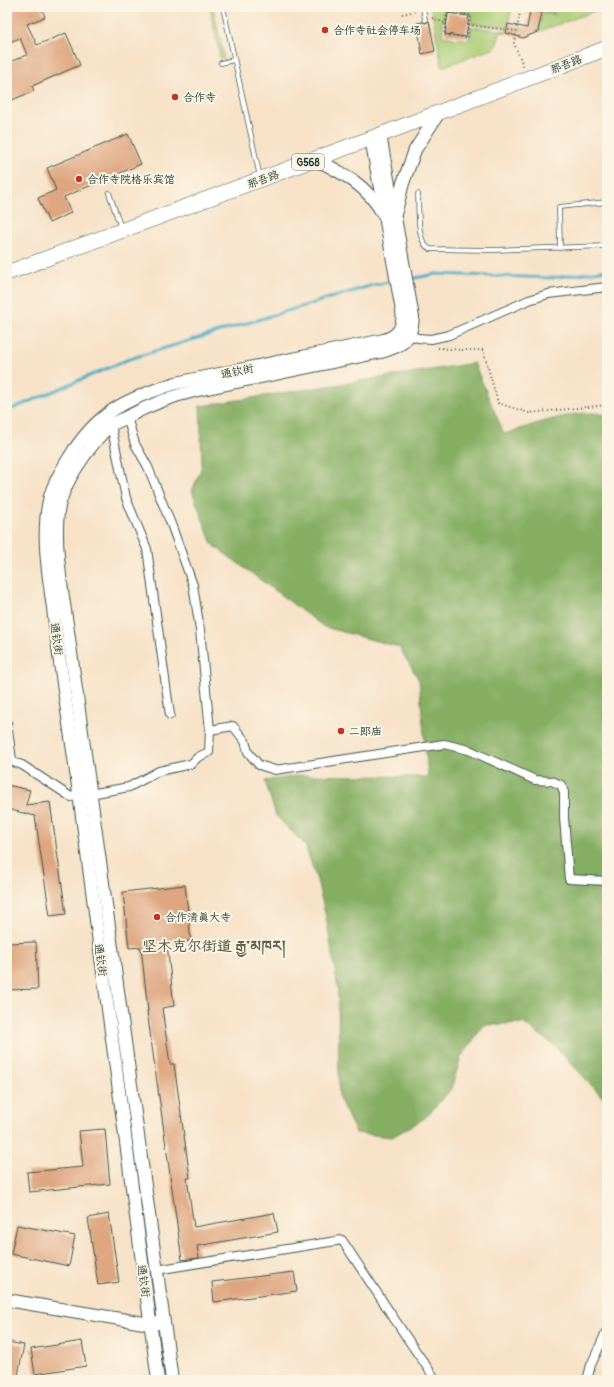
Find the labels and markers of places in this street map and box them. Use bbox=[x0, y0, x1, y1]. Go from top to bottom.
place label: 合作寺社会停车场 bbox=[333, 24, 421, 37]
marker: 合作寺社会停车场 bbox=[320, 25, 330, 35]
place label: 合作寺 bbox=[183, 91, 216, 104]
marker: 合作寺 bbox=[170, 92, 180, 102]
place label: 合作寺院格乐宾馆 bbox=[87, 173, 175, 186]
marker: 合作寺院格乐宾馆 bbox=[74, 174, 84, 184]
place label: 二郎庙 bbox=[349, 725, 382, 738]
marker: 二郎庙 bbox=[336, 726, 346, 736]
place label: 合作清真大寺 bbox=[165, 911, 231, 924]
marker: 合作清真大寺 bbox=[152, 912, 162, 922]

